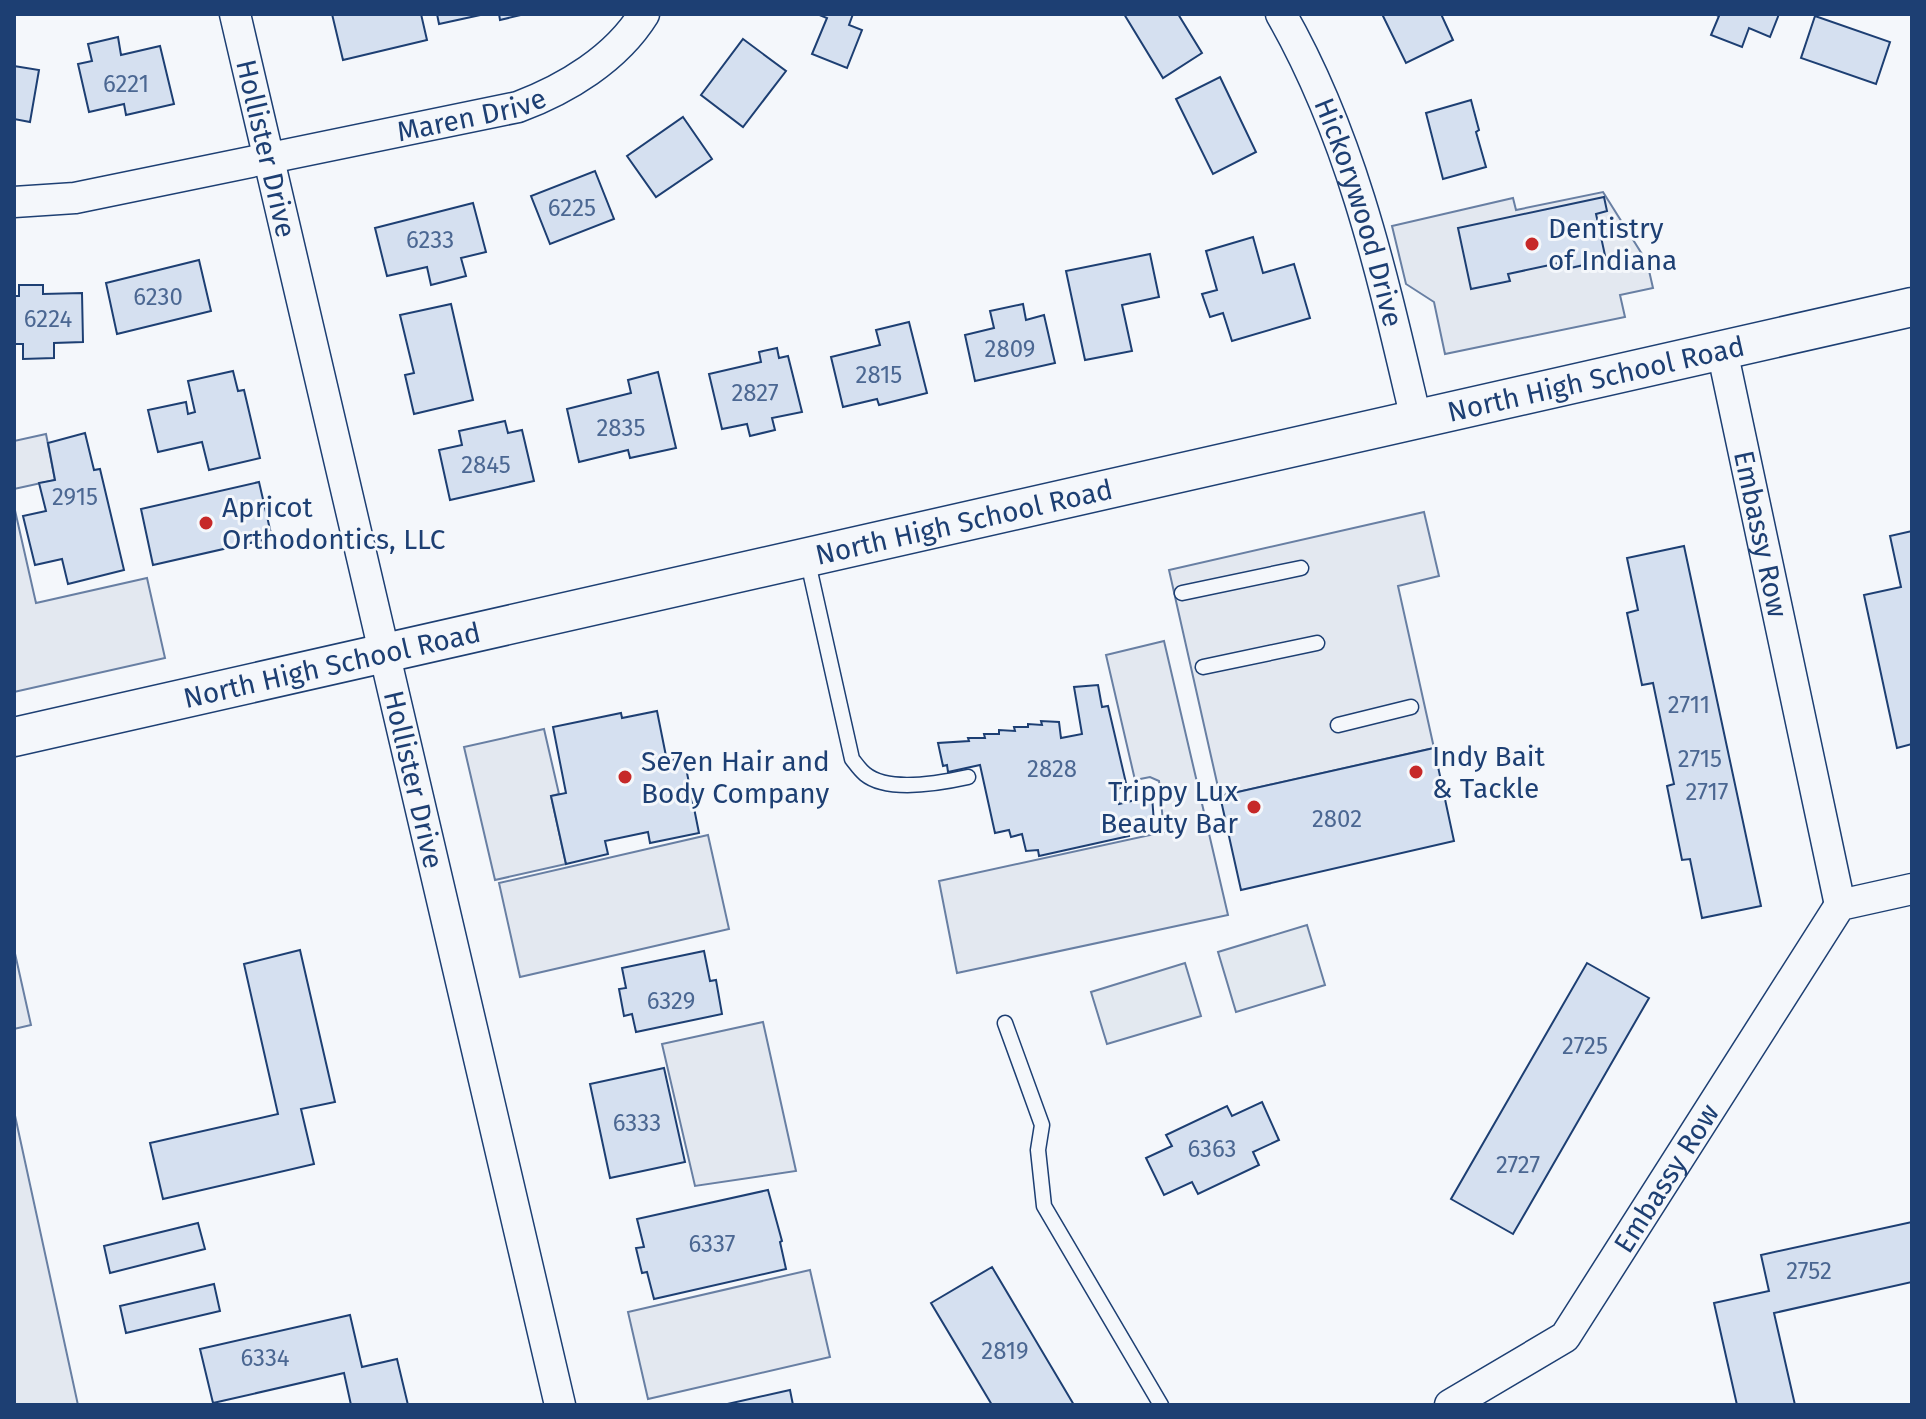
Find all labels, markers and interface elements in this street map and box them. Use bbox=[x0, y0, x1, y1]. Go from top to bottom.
street label: Hollister Drive bbox=[229, 56, 303, 241]
house number: 6221 bbox=[103, 70, 149, 98]
street label: Maren Drive bbox=[394, 81, 551, 148]
street label: Hickorywood Drive bbox=[1307, 93, 1410, 330]
house number: 6225 bbox=[548, 194, 596, 222]
place label: Dentistry of Indiana bbox=[1548, 212, 1677, 277]
house number: 6233 bbox=[406, 226, 454, 254]
marker: Dentistry of Indiana bbox=[1523, 235, 1541, 253]
house number: 6230 bbox=[133, 283, 183, 311]
house number: 6224 bbox=[24, 305, 72, 333]
street label: North High School Road bbox=[1444, 329, 1748, 429]
house number: 2809 bbox=[985, 335, 1035, 363]
house number: 2815 bbox=[856, 361, 902, 389]
house number: 2827 bbox=[731, 379, 779, 407]
house number: 2835 bbox=[596, 414, 646, 442]
street label: Embassy Row bbox=[1727, 448, 1794, 620]
house number: 2845 bbox=[461, 451, 511, 479]
street label: North High School Road bbox=[812, 473, 1116, 572]
house number: 2915 bbox=[52, 483, 98, 511]
place label: Apricot Orthodontics, LLC bbox=[222, 491, 446, 556]
marker: Apricot Orthodontics, LLC bbox=[197, 514, 215, 532]
street label: North High School Road bbox=[180, 616, 484, 715]
street label: Hollister Drive bbox=[377, 687, 450, 872]
house number: 2711 bbox=[1668, 691, 1710, 719]
place label: Indy Bait & Tackle bbox=[1432, 740, 1546, 805]
place label: Se7en Hair and Body Company bbox=[641, 745, 830, 810]
house number: 2715 bbox=[1678, 745, 1722, 773]
house number: 2828 bbox=[1027, 755, 1077, 783]
marker: Indy Bait & Tackle bbox=[1407, 763, 1425, 781]
marker: Se7en Hair and Body Company bbox=[616, 768, 634, 786]
place label: Trippy Lux Beauty Bar bbox=[1100, 775, 1238, 840]
house number: 2717 bbox=[1686, 778, 1728, 806]
marker: Trippy Lux Beauty Bar bbox=[1245, 798, 1263, 816]
house number: 2802 bbox=[1312, 805, 1362, 833]
house number: 6329 bbox=[647, 987, 695, 1015]
house number: 2725 bbox=[1562, 1032, 1608, 1060]
street label: Embassy Row bbox=[1607, 1098, 1726, 1259]
house number: 6333 bbox=[613, 1109, 661, 1137]
house number: 6363 bbox=[1187, 1135, 1237, 1163]
house number: 2727 bbox=[1496, 1151, 1540, 1179]
house number: 6337 bbox=[688, 1230, 736, 1258]
house number: 2752 bbox=[1786, 1257, 1832, 1285]
house number: 2819 bbox=[981, 1337, 1029, 1365]
house number: 6334 bbox=[240, 1344, 290, 1372]

